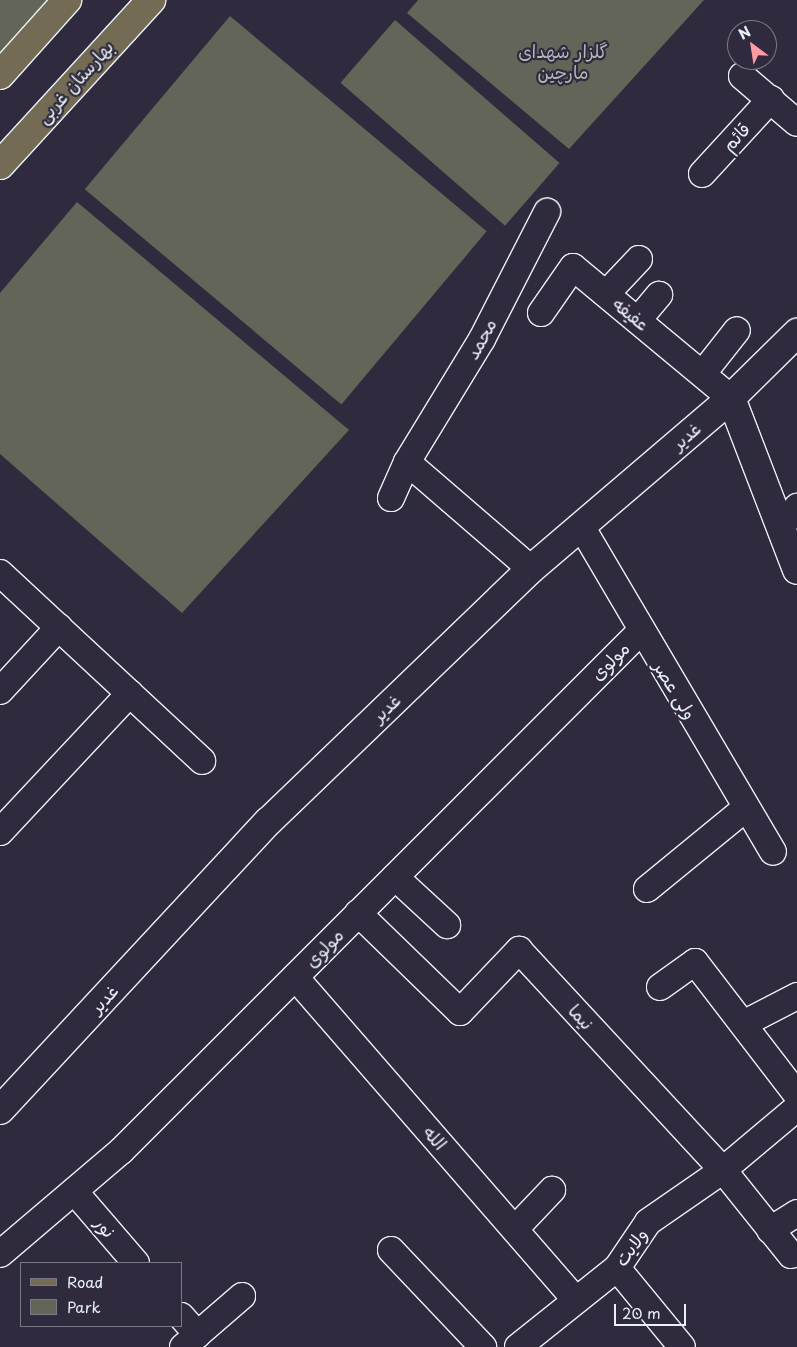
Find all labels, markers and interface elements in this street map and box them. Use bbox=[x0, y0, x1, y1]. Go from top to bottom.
north arrow bbox=[727, 20, 777, 70]
text: N bbox=[734, 21, 755, 44]
street label: بهارستان غربی bbox=[32, 36, 118, 128]
park label: گلزار شهدای مارچین bbox=[518, 41, 608, 84]
street label: قائم bbox=[717, 118, 755, 156]
street label: عفیفه bbox=[609, 293, 653, 335]
street label: محمد bbox=[461, 315, 501, 363]
street label: غدیر bbox=[667, 417, 705, 455]
street label: مولوی bbox=[586, 637, 634, 685]
street label: ولی عصر bbox=[649, 657, 701, 723]
street label: غدیر bbox=[367, 689, 405, 727]
street label: مولوی bbox=[300, 924, 348, 972]
street label: غدیر bbox=[85, 980, 123, 1018]
street label: نیما bbox=[564, 1000, 598, 1034]
street label: الله bbox=[419, 1122, 451, 1154]
street label: نور bbox=[90, 1212, 120, 1242]
street label: ولایت bbox=[610, 1224, 652, 1270]
legend bbox=[20, 1262, 182, 1327]
text: Road bbox=[67, 1270, 103, 1293]
scale bar bbox=[617, 1294, 690, 1326]
text: Park bbox=[67, 1295, 101, 1318]
text: 20 m bbox=[622, 1301, 661, 1324]

